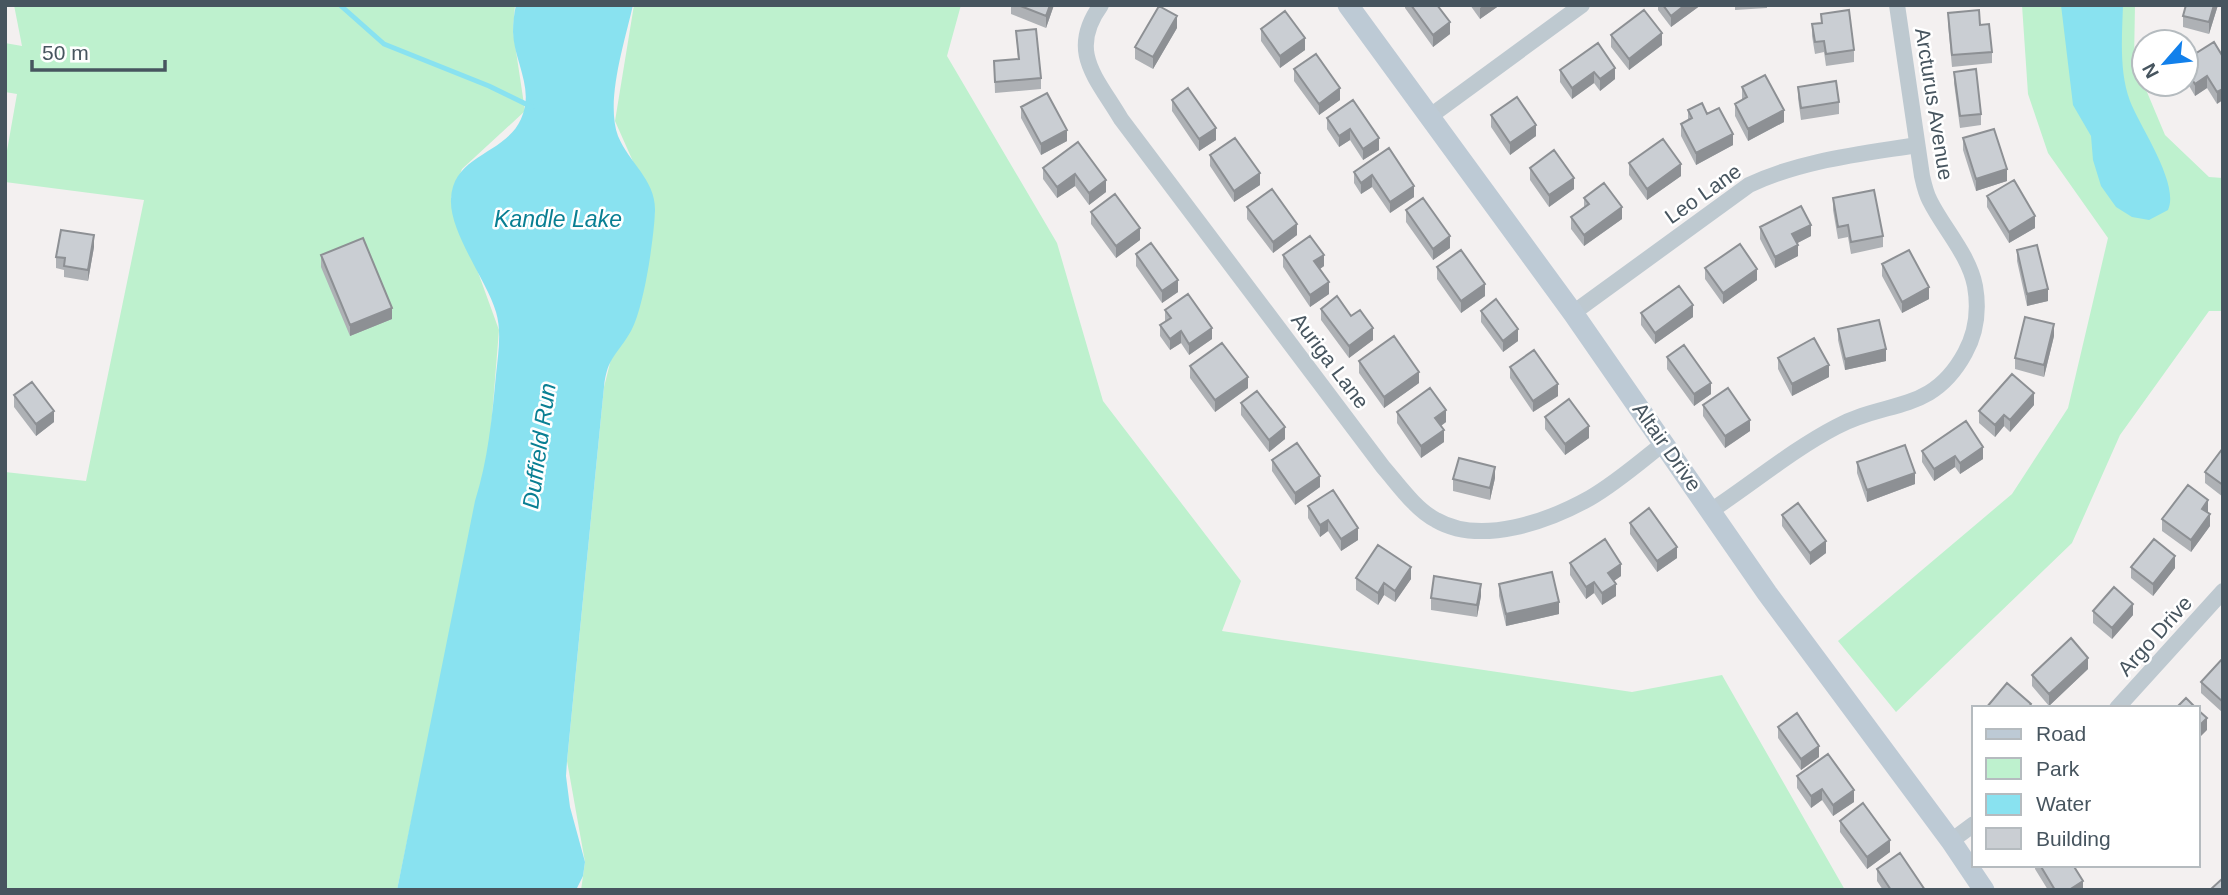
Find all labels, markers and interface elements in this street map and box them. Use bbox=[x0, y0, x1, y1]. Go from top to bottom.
street label: Arcturus Avenue bbox=[1911, 26, 1958, 182]
scale bar bbox=[32, 28, 164, 72]
north arrow bbox=[2130, 28, 2200, 98]
text: 50 m bbox=[42, 41, 89, 64]
text: N bbox=[2138, 60, 2163, 82]
street label: Leo Lane bbox=[1660, 159, 1745, 228]
water label: Kandle Lake bbox=[494, 206, 622, 232]
street label: Auriga Lane bbox=[1287, 309, 1374, 413]
water label: Duffield Run bbox=[517, 382, 561, 510]
street label: Altair Drive bbox=[1629, 398, 1706, 495]
street label: Argo Drive bbox=[2113, 591, 2196, 680]
legend bbox=[1972, 706, 2200, 867]
text: Road bbox=[2036, 722, 2086, 745]
text: Park bbox=[2036, 757, 2080, 780]
text: Water bbox=[2036, 792, 2091, 815]
text: Building bbox=[2036, 827, 2111, 850]

